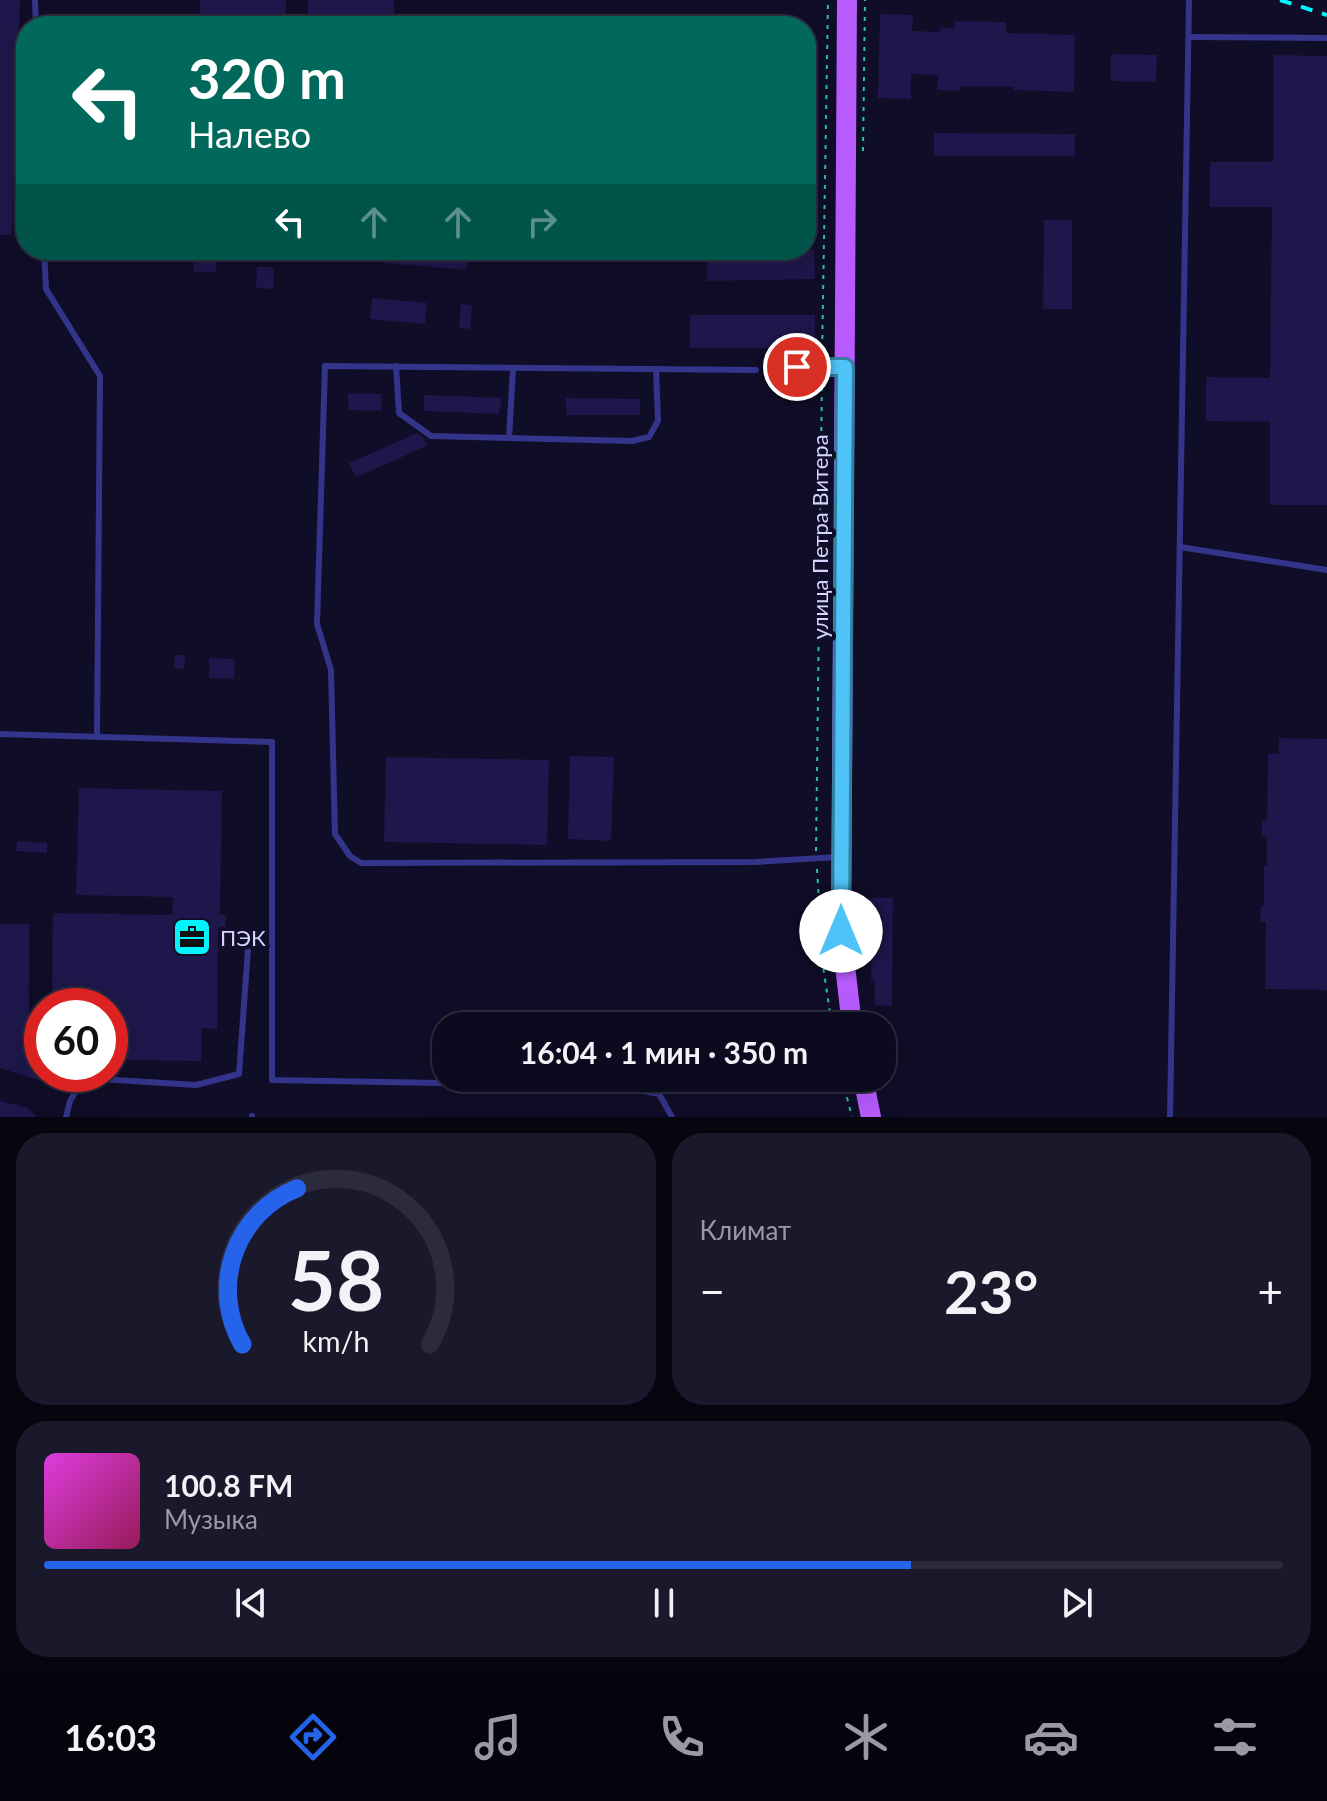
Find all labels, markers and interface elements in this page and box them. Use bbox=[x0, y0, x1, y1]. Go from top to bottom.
text: 320 m bbox=[188, 44, 346, 111]
icon: left bbox=[56, 48, 160, 152]
text: Налево bbox=[188, 112, 311, 156]
icon: left bbox=[268, 200, 312, 244]
icon: ahead bbox=[352, 200, 396, 244]
icon: ahead bbox=[436, 200, 480, 244]
icon: right bbox=[520, 200, 564, 244]
pin bbox=[763, 333, 831, 401]
icon: arrive bbox=[775, 345, 819, 389]
street label: улица Петра Витера bbox=[806, 434, 833, 640]
position arrow bbox=[799, 889, 883, 973]
office icon: ПЭК bbox=[171, 916, 213, 958]
place label: ПЭК bbox=[220, 924, 266, 951]
speed limit sign: 60 bbox=[24, 988, 128, 1092]
text: 16:04 · 1 мин · 350 m bbox=[520, 1034, 808, 1070]
text: Климат bbox=[700, 1214, 791, 1246]
text: 58 bbox=[288, 1229, 384, 1329]
text: 23° bbox=[944, 1255, 1039, 1327]
text: − bbox=[700, 1265, 725, 1317]
text: + bbox=[1257, 1265, 1283, 1317]
text: km/h bbox=[302, 1324, 369, 1358]
text: 100.8 FM bbox=[164, 1467, 293, 1503]
text: Музыка bbox=[164, 1503, 258, 1535]
icon: previous bbox=[229, 1581, 273, 1625]
icon: pause bbox=[642, 1581, 686, 1625]
icon: next bbox=[1055, 1581, 1099, 1625]
icon: directions bbox=[285, 1709, 341, 1765]
icon: music bbox=[470, 1709, 526, 1765]
icon: phone bbox=[654, 1709, 710, 1765]
icon: climate bbox=[838, 1709, 894, 1765]
icon: car bbox=[1023, 1709, 1079, 1765]
icon: filters bbox=[1207, 1709, 1263, 1765]
text: 16:03 bbox=[64, 1715, 157, 1759]

